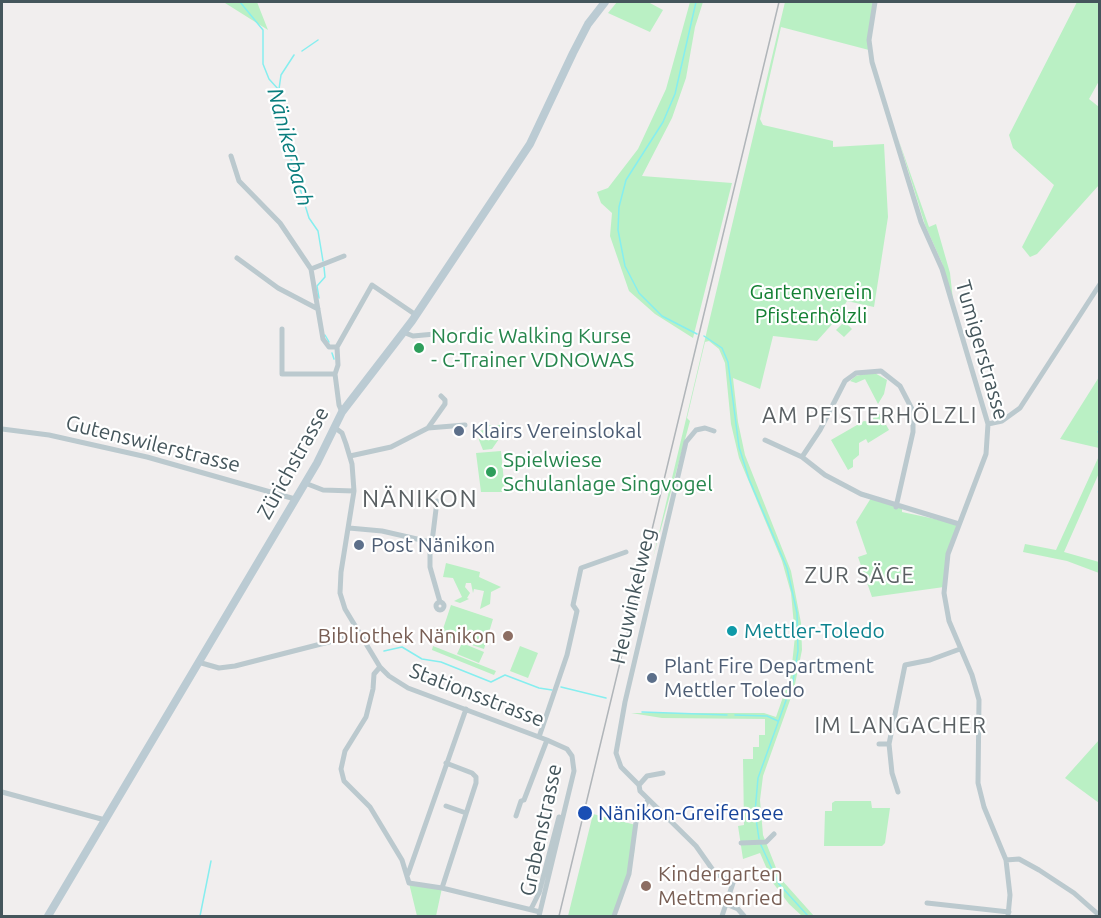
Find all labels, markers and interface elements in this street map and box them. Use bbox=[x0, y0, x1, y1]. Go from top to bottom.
water label: Nänikerbach bbox=[262, 85, 318, 209]
street label: Tumigerstrasse bbox=[950, 277, 1014, 423]
park label: Gartenverein Pfisterhölzli bbox=[750, 279, 872, 329]
place label: Nordic Walking Kurse - C-Trainer VDNOWAS bbox=[431, 323, 634, 373]
marker: Nordic Walking Kurse - C-Trainer VDNOWAS bbox=[412, 341, 426, 355]
street label: Zürichstrasse bbox=[252, 402, 334, 524]
district label: AM PFISTERHÖLZLI bbox=[762, 403, 978, 429]
street label: Gutenswilerstrasse bbox=[63, 410, 243, 478]
place label: Klairs Vereinslokal bbox=[471, 418, 642, 444]
marker: Klairs Vereinslokal bbox=[452, 424, 466, 438]
place label: Spielwiese Schulanlage Singvogel bbox=[503, 447, 713, 497]
marker: Spielwiese Schulanlage Singvogel bbox=[484, 465, 498, 479]
district label: NÄNIKON bbox=[362, 485, 478, 513]
street label: Heuwinkelweg bbox=[605, 526, 661, 666]
place label: Post Nänikon bbox=[371, 532, 495, 558]
marker: Post Nänikon bbox=[352, 538, 366, 552]
district label: ZUR SÄGE bbox=[805, 563, 915, 589]
place label: Mettler-Toledo bbox=[744, 618, 885, 644]
place label: Bibliothek Nänikon bbox=[318, 623, 496, 649]
marker: Mettler-Toledo bbox=[725, 624, 739, 638]
marker: Bibliothek Nänikon bbox=[501, 629, 515, 643]
place label: Plant Fire Department Mettler Toledo bbox=[664, 653, 874, 703]
street label: Stationsstrasse bbox=[406, 658, 548, 732]
marker: Plant Fire Department Mettler Toledo bbox=[645, 671, 659, 685]
district label: IM LANGACHER bbox=[814, 713, 988, 739]
street label: Grabenstrasse bbox=[515, 762, 567, 898]
place label: Nänikon-Greifensee bbox=[598, 800, 784, 826]
marker: Nänikon-Greifensee bbox=[576, 804, 594, 822]
place label: Kindergarten Mettmenried bbox=[658, 861, 783, 911]
marker: Kindergarten Mettmenried bbox=[639, 879, 653, 893]

